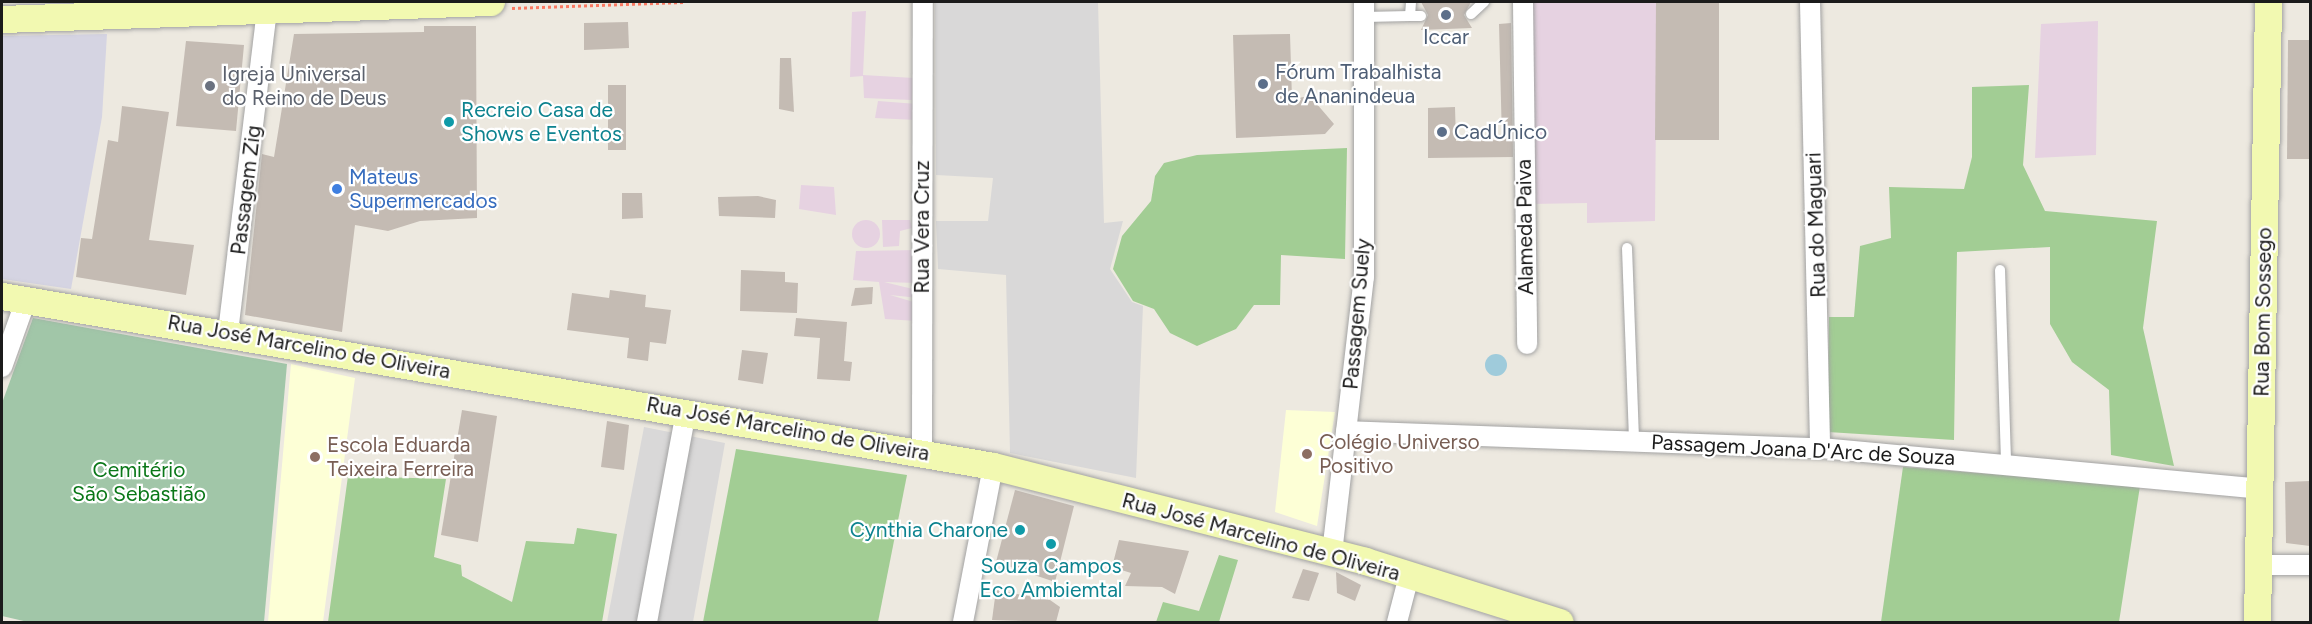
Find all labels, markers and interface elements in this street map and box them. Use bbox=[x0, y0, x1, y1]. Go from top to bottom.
marker: Iccar bbox=[1439, 8, 1453, 22]
place label: Iccar bbox=[1423, 24, 1469, 50]
place label: Fórum Trabalhista de Ananindeua bbox=[1275, 59, 1441, 109]
place label: Igreja Universal do Reino de Deus bbox=[222, 61, 387, 111]
marker: Fórum Trabalhista de Ananindeua bbox=[1256, 77, 1270, 91]
marker: Igreja Universal do Reino de Deus bbox=[203, 79, 217, 93]
place label: Recreio Casa de Shows e Eventos bbox=[461, 97, 622, 147]
marker: Recreio Casa de Shows e Eventos bbox=[442, 115, 456, 129]
place label: CadÚnico bbox=[1454, 119, 1547, 145]
street label: Passagem Zig bbox=[226, 124, 266, 256]
marker: CadÚnico bbox=[1435, 125, 1449, 139]
street label: Rua do Maguari bbox=[1801, 152, 1831, 298]
street label: Alameda Paiva bbox=[1511, 159, 1539, 295]
street label: Rua Vera Cruz bbox=[909, 160, 935, 294]
place label: Mateus Supermercados bbox=[349, 164, 497, 214]
marker: Mateus Supermercados bbox=[330, 182, 344, 196]
street label: Rua Bom Sossego bbox=[2249, 227, 2277, 397]
street label: Passagem Suely bbox=[1338, 237, 1376, 391]
street label: Rua José Marcelino de Oliveira bbox=[166, 310, 452, 384]
street label: Rua José Marcelino de Oliveira bbox=[645, 392, 931, 466]
place label: Colégio Universo Positivo bbox=[1319, 429, 1480, 479]
street label: Passagem Joana D'Arc de Souza bbox=[1650, 429, 1956, 471]
place label: Escola Eduarda Teixeira Ferreira bbox=[327, 432, 474, 482]
marker: Colégio Universo Positivo bbox=[1300, 447, 1314, 461]
marker: Escola Eduarda Teixeira Ferreira bbox=[308, 450, 322, 464]
park label: Cemitério São Sebastião bbox=[72, 457, 206, 507]
street label: Rua José Marcelino de Oliveira bbox=[1119, 488, 1403, 586]
place label: Cynthia Charone bbox=[850, 517, 1008, 543]
marker: Cynthia Charone bbox=[1013, 523, 1027, 537]
marker: Souza Campos Eco Ambiemtal bbox=[1044, 537, 1058, 551]
place label: Souza Campos Eco Ambiemtal bbox=[980, 553, 1122, 603]

